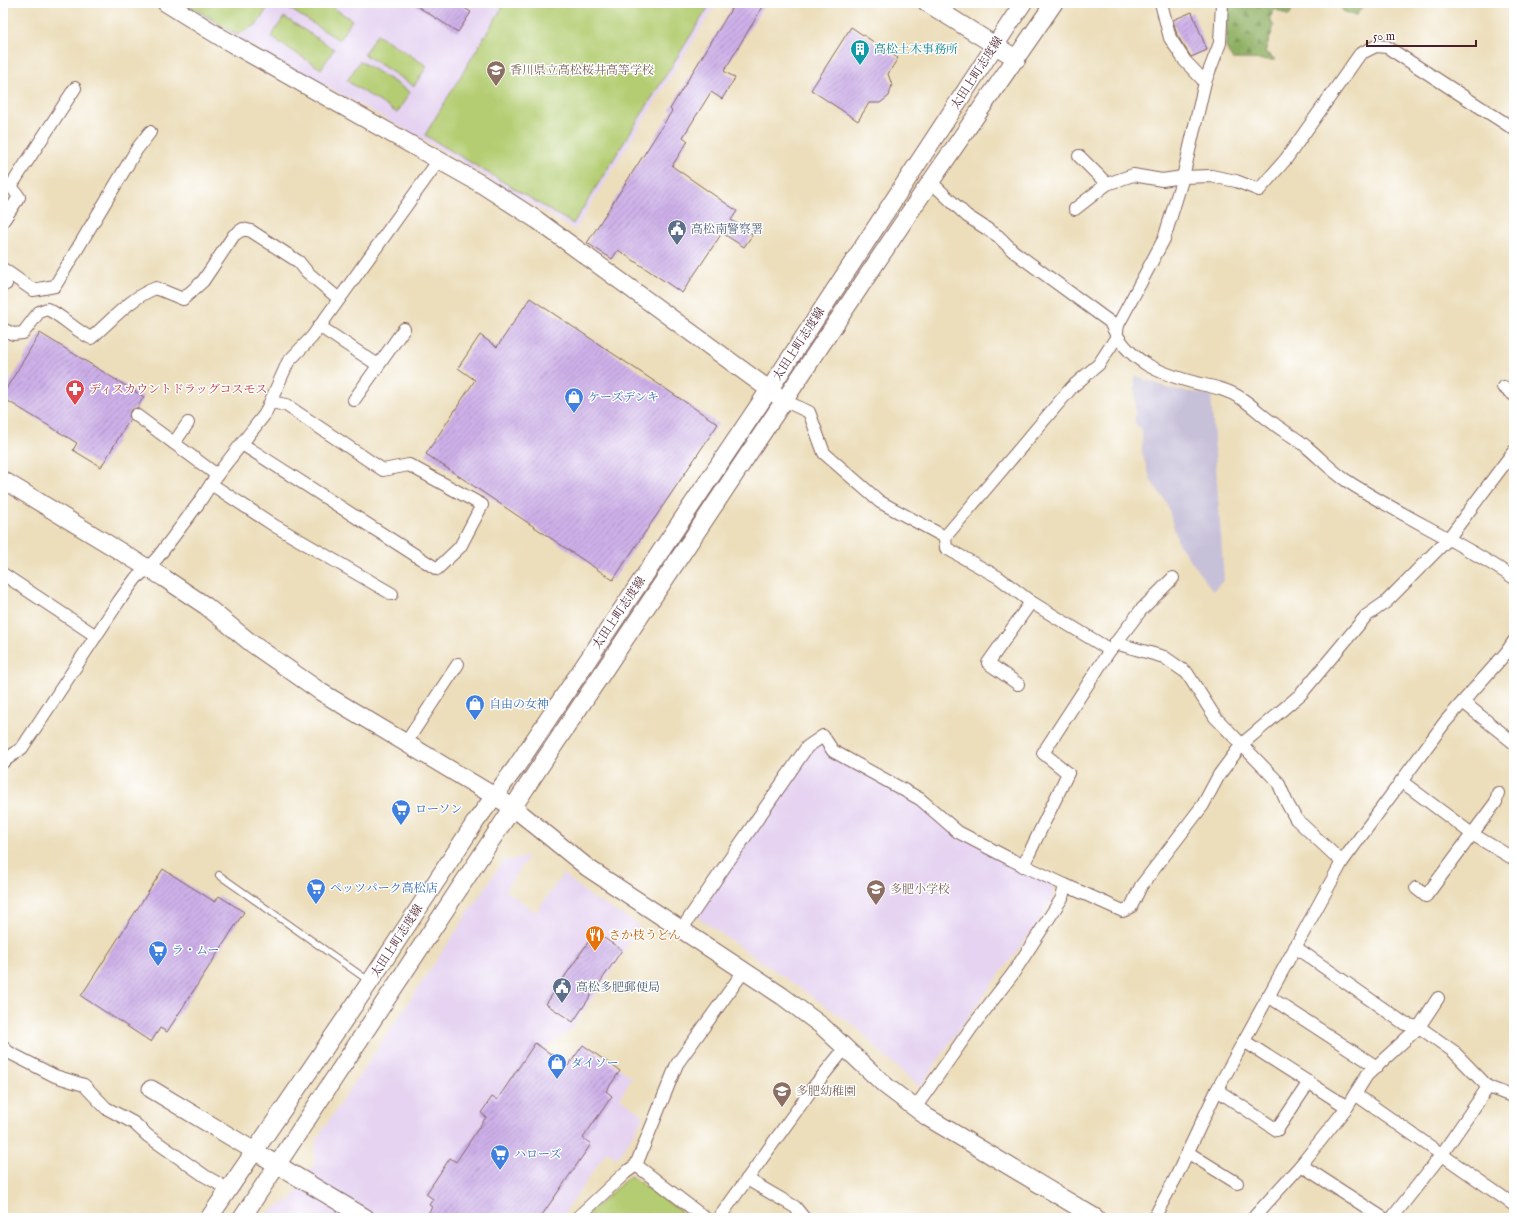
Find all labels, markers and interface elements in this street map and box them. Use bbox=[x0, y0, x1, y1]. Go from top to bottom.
scale bar bbox=[1367, 22, 1476, 48]
text: 50 m bbox=[1373, 29, 1395, 44]
street label: 太田上町志度線 bbox=[948, 34, 1006, 112]
building icon: 高松土木事務所 bbox=[849, 38, 871, 66]
place label: 高松土木事務所 bbox=[874, 42, 958, 57]
school or university icon: 香川県立高松桜井高等学校 bbox=[485, 59, 507, 87]
place label: 香川県立高松桜井高等学校 bbox=[510, 63, 654, 78]
public building icon: 高松南警察署 bbox=[666, 218, 688, 246]
place label: 高松南警察署 bbox=[691, 222, 763, 237]
street label: 太田上町志度線 bbox=[770, 305, 828, 383]
pharmacy icon: ディスカウントドラッグコスモス bbox=[64, 378, 86, 406]
place label: ディスカウントドラッグコスモス bbox=[89, 382, 268, 397]
shop icon: ケーズデンキ bbox=[563, 386, 585, 414]
place label: ケーズデンキ bbox=[588, 390, 659, 405]
street label: 太田上町志度線 bbox=[589, 574, 649, 652]
shop icon: 自由の女神 bbox=[464, 693, 486, 721]
place label: 自由の女神 bbox=[489, 697, 549, 712]
supermarket icon: ローソン bbox=[390, 798, 412, 826]
place label: ローソン bbox=[415, 802, 463, 817]
supermarket icon: ペッツパーク高松店 bbox=[305, 877, 327, 905]
school or university icon: 多肥小学校 bbox=[865, 878, 887, 906]
place label: ペッツパーク高松店 bbox=[330, 881, 438, 896]
place label: 多肥小学校 bbox=[890, 882, 950, 897]
street label: 太田上町志度線 bbox=[368, 902, 426, 980]
restaurant icon: さか枝うどん bbox=[584, 924, 606, 952]
place label: さか枝うどん bbox=[609, 928, 681, 943]
supermarket icon: ラ・ムー bbox=[147, 939, 169, 967]
place label: ラ・ムー bbox=[172, 943, 219, 958]
public building icon: 高松多肥郵便局 bbox=[551, 976, 573, 1004]
place label: 高松多肥郵便局 bbox=[576, 980, 660, 995]
shop icon: ダイソー bbox=[546, 1052, 568, 1080]
place label: ダイソー bbox=[571, 1056, 619, 1071]
school or university icon: 多肥幼稚園 bbox=[771, 1080, 793, 1108]
place label: 多肥幼稚園 bbox=[796, 1084, 856, 1099]
supermarket icon: ハローズ bbox=[489, 1143, 511, 1171]
place label: ハローズ bbox=[514, 1147, 561, 1162]

